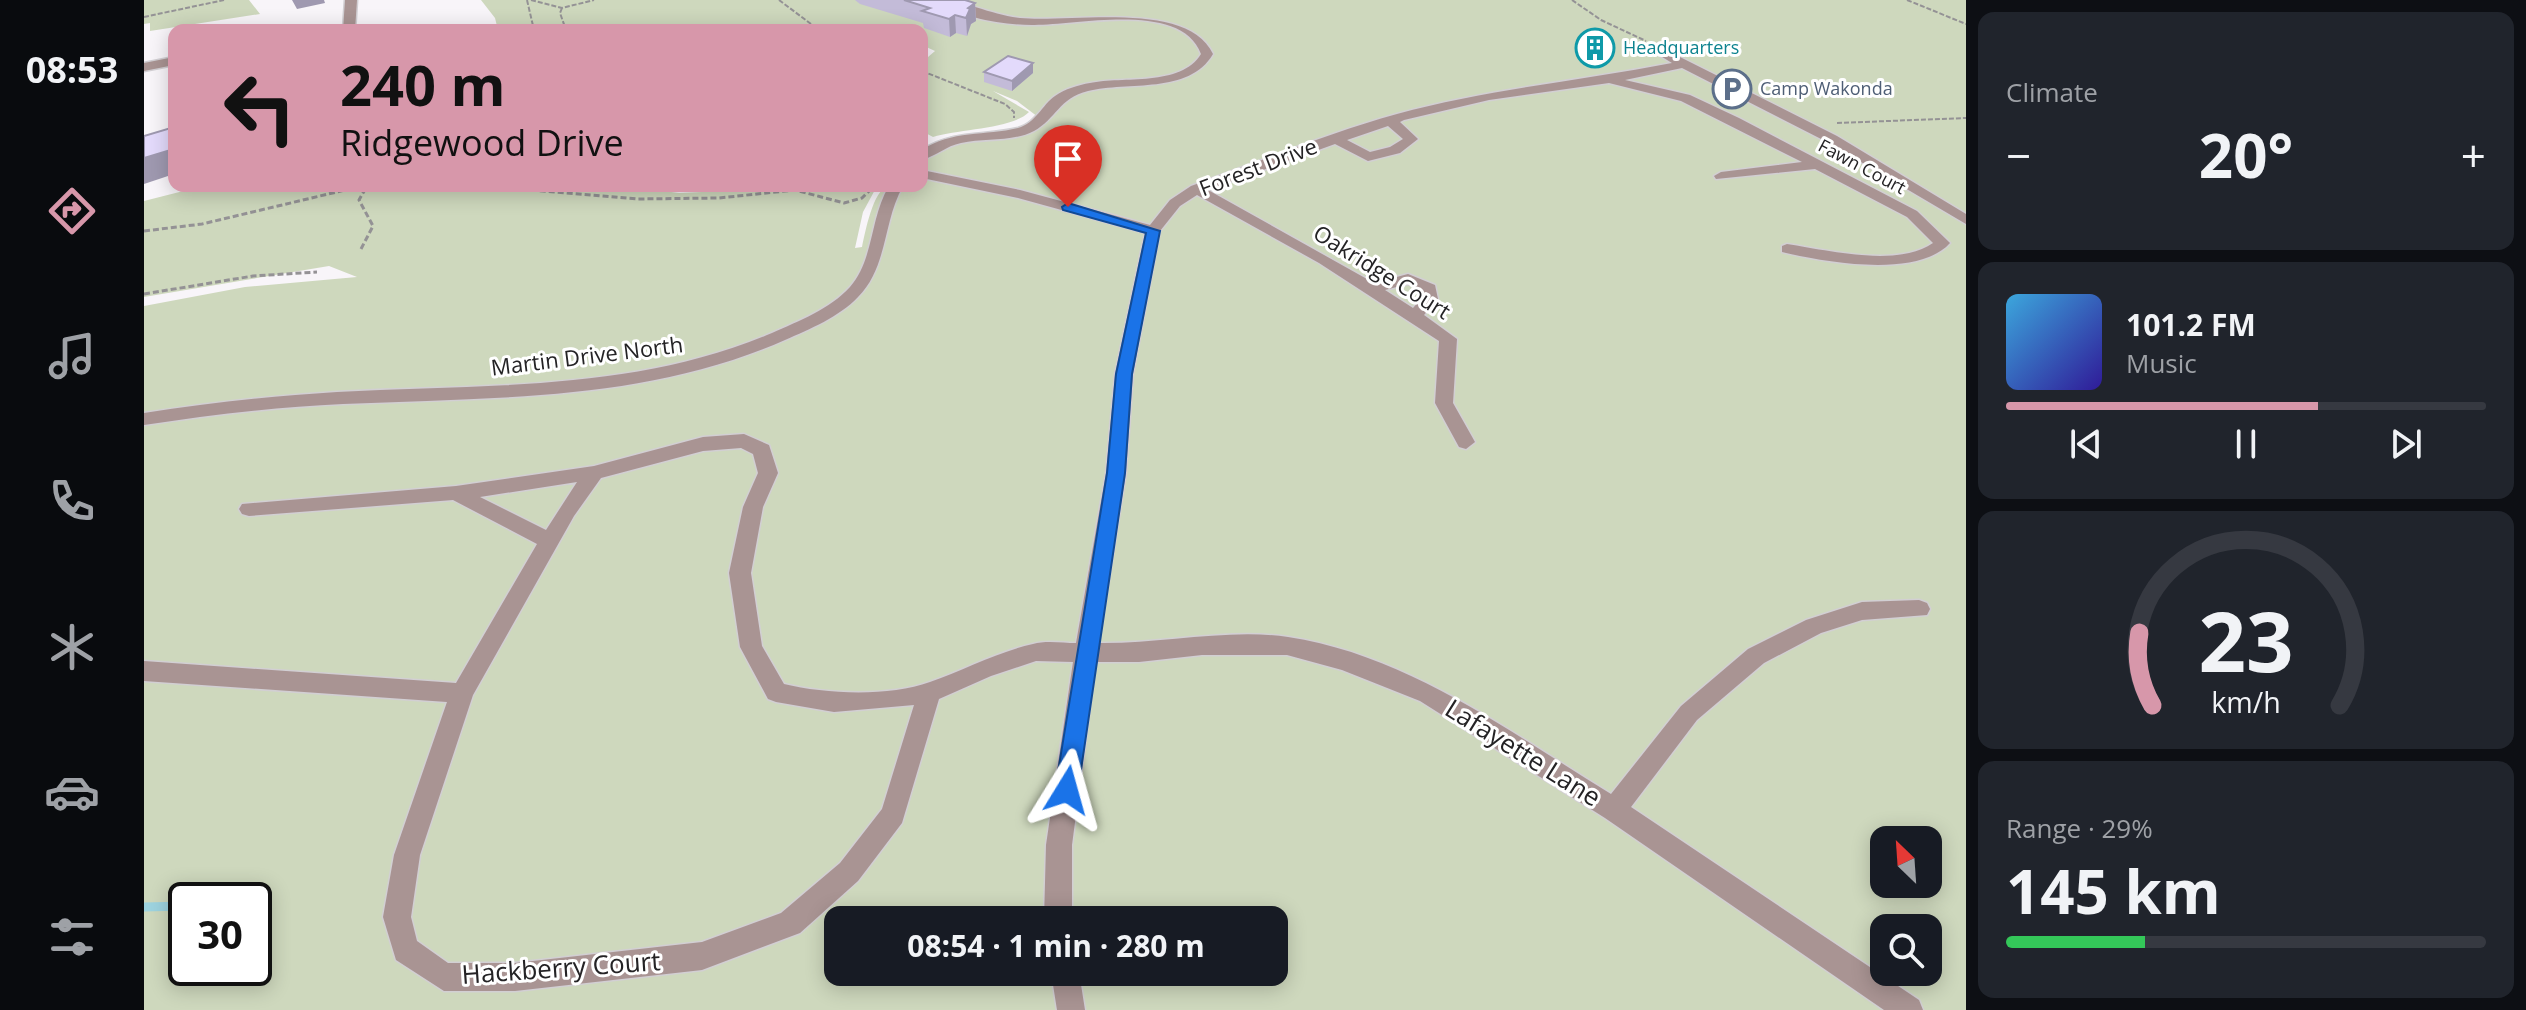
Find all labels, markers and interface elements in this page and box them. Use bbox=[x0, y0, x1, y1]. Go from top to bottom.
building icon: Headquarters bbox=[1574, 27, 1616, 69]
place label: Headquarters bbox=[1623, 35, 1739, 59]
text: 08:53 bbox=[26, 45, 118, 94]
text: 240 m bbox=[340, 46, 506, 122]
icon: left bbox=[208, 56, 312, 160]
parking icon: Camp Wakonda bbox=[1711, 68, 1753, 110]
text: Climate bbox=[2006, 74, 2098, 110]
place label: Camp Wakonda bbox=[1760, 76, 1893, 100]
text: 20° bbox=[2199, 114, 2293, 196]
text: Ridgewood Drive bbox=[340, 118, 624, 167]
pin bbox=[1034, 125, 1102, 207]
text: − bbox=[2006, 125, 2031, 185]
text: + bbox=[2461, 125, 2486, 185]
street label: Forest Drive bbox=[1194, 130, 1321, 202]
street label: Fawn Court bbox=[1814, 133, 1910, 199]
icon: arrive bbox=[1046, 137, 1090, 181]
icon: directions bbox=[44, 183, 100, 239]
street label: Oakridge Court bbox=[1308, 217, 1457, 325]
text: 101.2 FM bbox=[2126, 304, 2256, 345]
icon: music bbox=[44, 328, 100, 384]
street label: Martin Drive North bbox=[489, 328, 685, 382]
text: Music bbox=[2126, 345, 2197, 381]
icon: previous bbox=[2064, 422, 2108, 466]
icon: pause bbox=[2224, 422, 2268, 466]
icon: next bbox=[2384, 422, 2428, 466]
icon: phone bbox=[44, 473, 100, 529]
text: 23 bbox=[2198, 582, 2294, 695]
icon: climate bbox=[44, 619, 100, 675]
text: km/h bbox=[2211, 682, 2281, 721]
street label: Lafayette Lane bbox=[1439, 690, 1608, 814]
position arrow bbox=[1025, 748, 1109, 832]
icon: car bbox=[44, 764, 100, 820]
text: Range · 29% bbox=[2006, 810, 2153, 846]
north arrow bbox=[1870, 826, 1942, 898]
map controls bbox=[1870, 826, 1942, 986]
text: 145 km bbox=[2006, 850, 2221, 932]
speed limit sign: 30 bbox=[168, 882, 272, 986]
icon: filters bbox=[44, 909, 100, 965]
button: search bbox=[1870, 914, 1942, 986]
text: 08:54 · 1 min · 280 m bbox=[907, 925, 1205, 966]
street label: Hackberry Court bbox=[460, 942, 662, 992]

